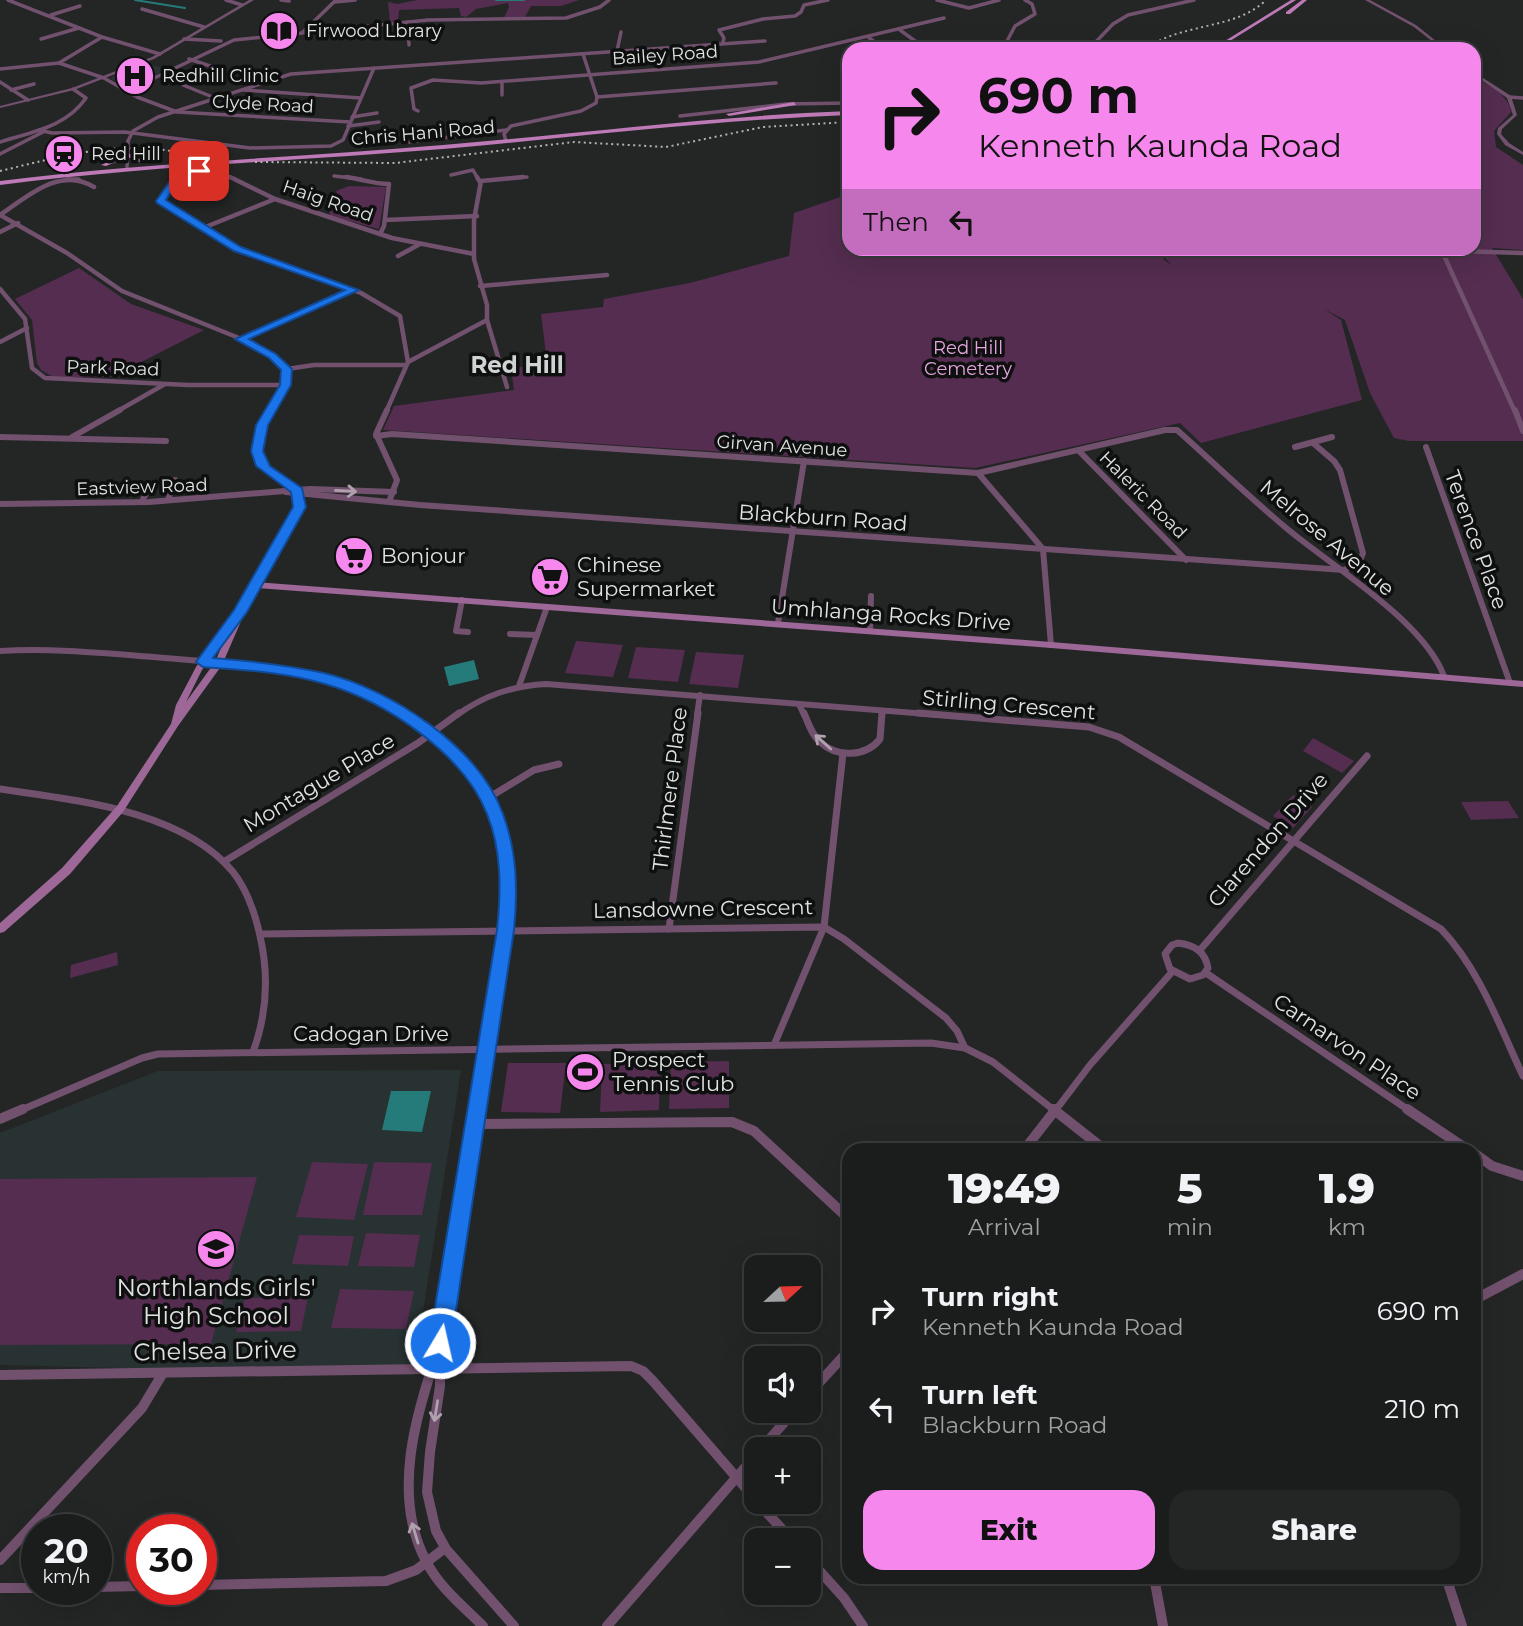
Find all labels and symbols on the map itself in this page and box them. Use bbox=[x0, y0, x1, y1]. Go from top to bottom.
library icon: Firwood Lbrary bbox=[258, 10, 300, 52]
place label: Firwood Lbrary bbox=[306, 20, 442, 42]
street label: Bailey Road bbox=[611, 40, 719, 70]
hospital icon: Redhill Clinic bbox=[114, 55, 156, 97]
place label: Redhill Clinic bbox=[162, 65, 279, 87]
street label: Clyde Road bbox=[212, 90, 314, 118]
street label: Chris Hani Road bbox=[350, 116, 496, 150]
station icon: Red Hill bbox=[43, 133, 85, 175]
pin bbox=[169, 141, 229, 201]
place label: Red Hill bbox=[91, 143, 161, 165]
street label: Haig Road bbox=[280, 175, 376, 227]
park label: Red Hill Cemetery bbox=[924, 337, 1012, 380]
district label: Red Hill bbox=[470, 351, 564, 379]
street label: Park Road bbox=[66, 355, 160, 381]
street label: Girvan Avenue bbox=[716, 430, 848, 462]
street label: Haleric Road bbox=[1095, 447, 1191, 543]
street label: Terence Place bbox=[1440, 467, 1513, 613]
street label: Eastview Road bbox=[76, 474, 208, 500]
street label: Melrose Avenue bbox=[1255, 474, 1399, 601]
one-way arrow bbox=[334, 484, 357, 497]
street label: Blackburn Road bbox=[738, 499, 908, 536]
supermarket icon: Bonjour bbox=[333, 535, 375, 577]
place label: Bonjour bbox=[381, 543, 466, 568]
place label: Chinese Supermarket bbox=[577, 552, 715, 601]
supermarket icon: Chinese Supermarket bbox=[529, 556, 571, 598]
street label: Umhlanga Rocks Drive bbox=[770, 594, 1012, 635]
street label: Stirling Crescent bbox=[921, 684, 1097, 725]
street label: Thirlmere Place bbox=[647, 706, 692, 872]
street label: Montague Place bbox=[239, 728, 399, 838]
one-way arrow bbox=[814, 734, 832, 750]
street label: Clarendon Drive bbox=[1202, 767, 1333, 912]
street label: Lansdowne Crescent bbox=[593, 894, 813, 923]
street label: Carnarvon Place bbox=[1269, 988, 1426, 1105]
street label: Cadogan Drive bbox=[293, 1021, 449, 1046]
place label: Prospect Tennis Club bbox=[612, 1047, 734, 1096]
sports icon: Prospect Tennis Club bbox=[564, 1051, 606, 1093]
school or university icon: Northlands Girls' High School bbox=[195, 1228, 237, 1270]
north arrow bbox=[744, 1255, 821, 1332]
place label: Northlands Girls' High School bbox=[116, 1273, 316, 1330]
position arrow bbox=[403, 1306, 477, 1380]
street label: Chelsea Drive bbox=[133, 1335, 297, 1366]
one-way arrow bbox=[429, 1399, 442, 1422]
speed limit sign: 30 bbox=[126, 1514, 217, 1605]
one-way arrow bbox=[407, 1522, 420, 1544]

